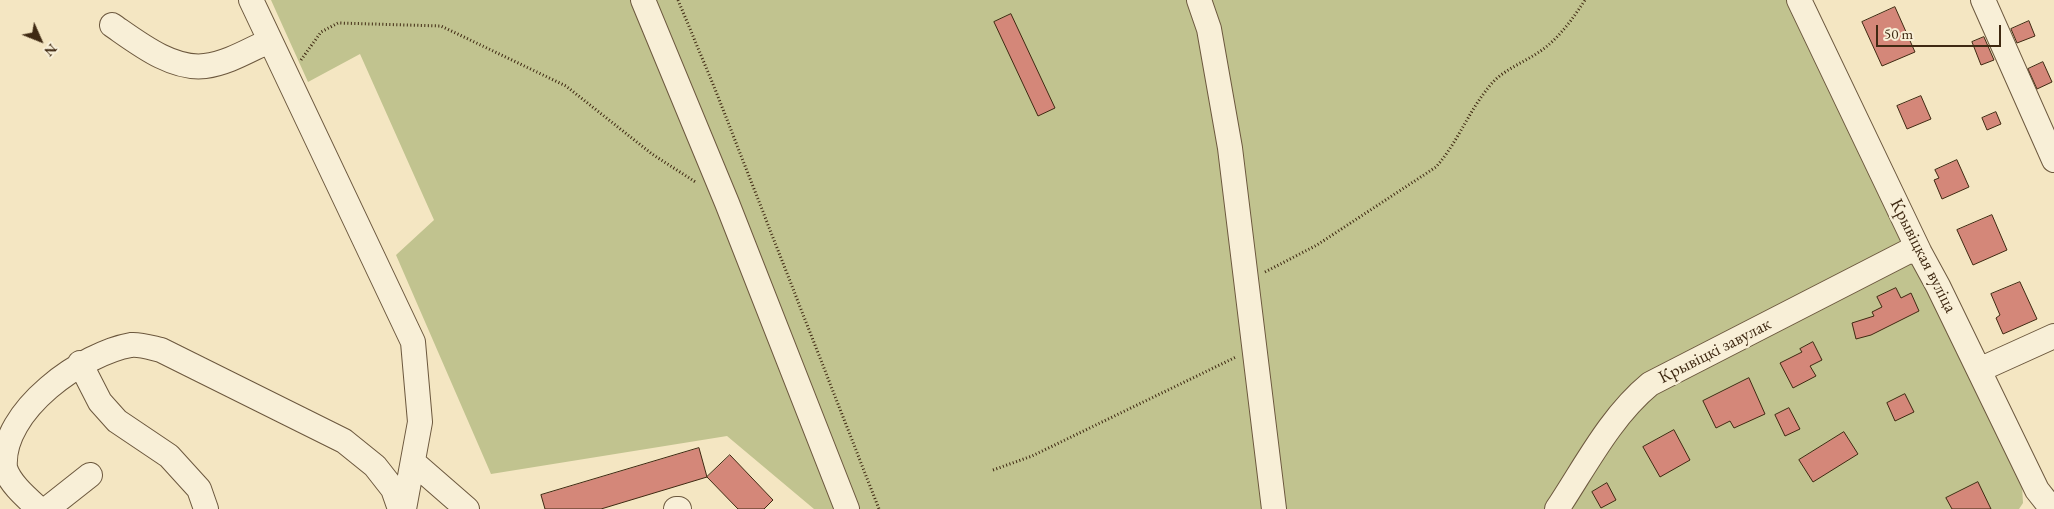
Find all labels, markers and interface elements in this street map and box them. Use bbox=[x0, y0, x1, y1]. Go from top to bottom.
north arrow bbox=[15, 15, 65, 65]
scale bar bbox=[1879, 15, 2004, 47]
text: 50 m bbox=[1884, 24, 1913, 43]
text: N bbox=[40, 40, 61, 61]
street label: Крывіцкая вуліца bbox=[1885, 195, 1961, 317]
street label: Крывіцкі завулак bbox=[1655, 313, 1775, 389]

